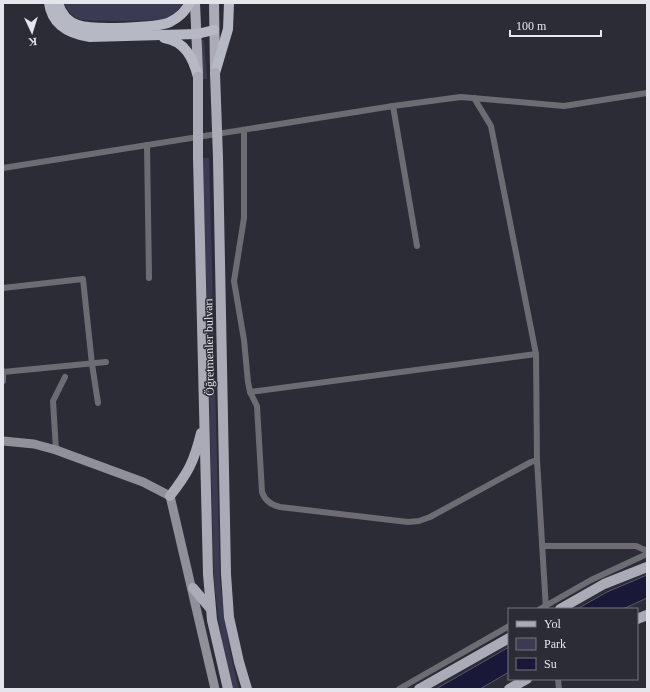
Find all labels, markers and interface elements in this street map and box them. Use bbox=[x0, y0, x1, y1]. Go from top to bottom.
north arrow bbox=[12, 12, 52, 52]
scale bar bbox=[510, 12, 601, 38]
text: 100 m bbox=[516, 19, 547, 33]
text: K bbox=[28, 36, 37, 48]
street label: Öğretmenler bulvarı bbox=[201, 297, 217, 396]
legend bbox=[508, 608, 638, 680]
text: Yol bbox=[544, 617, 561, 631]
text: Park bbox=[544, 637, 566, 651]
text: Su bbox=[544, 657, 557, 671]

